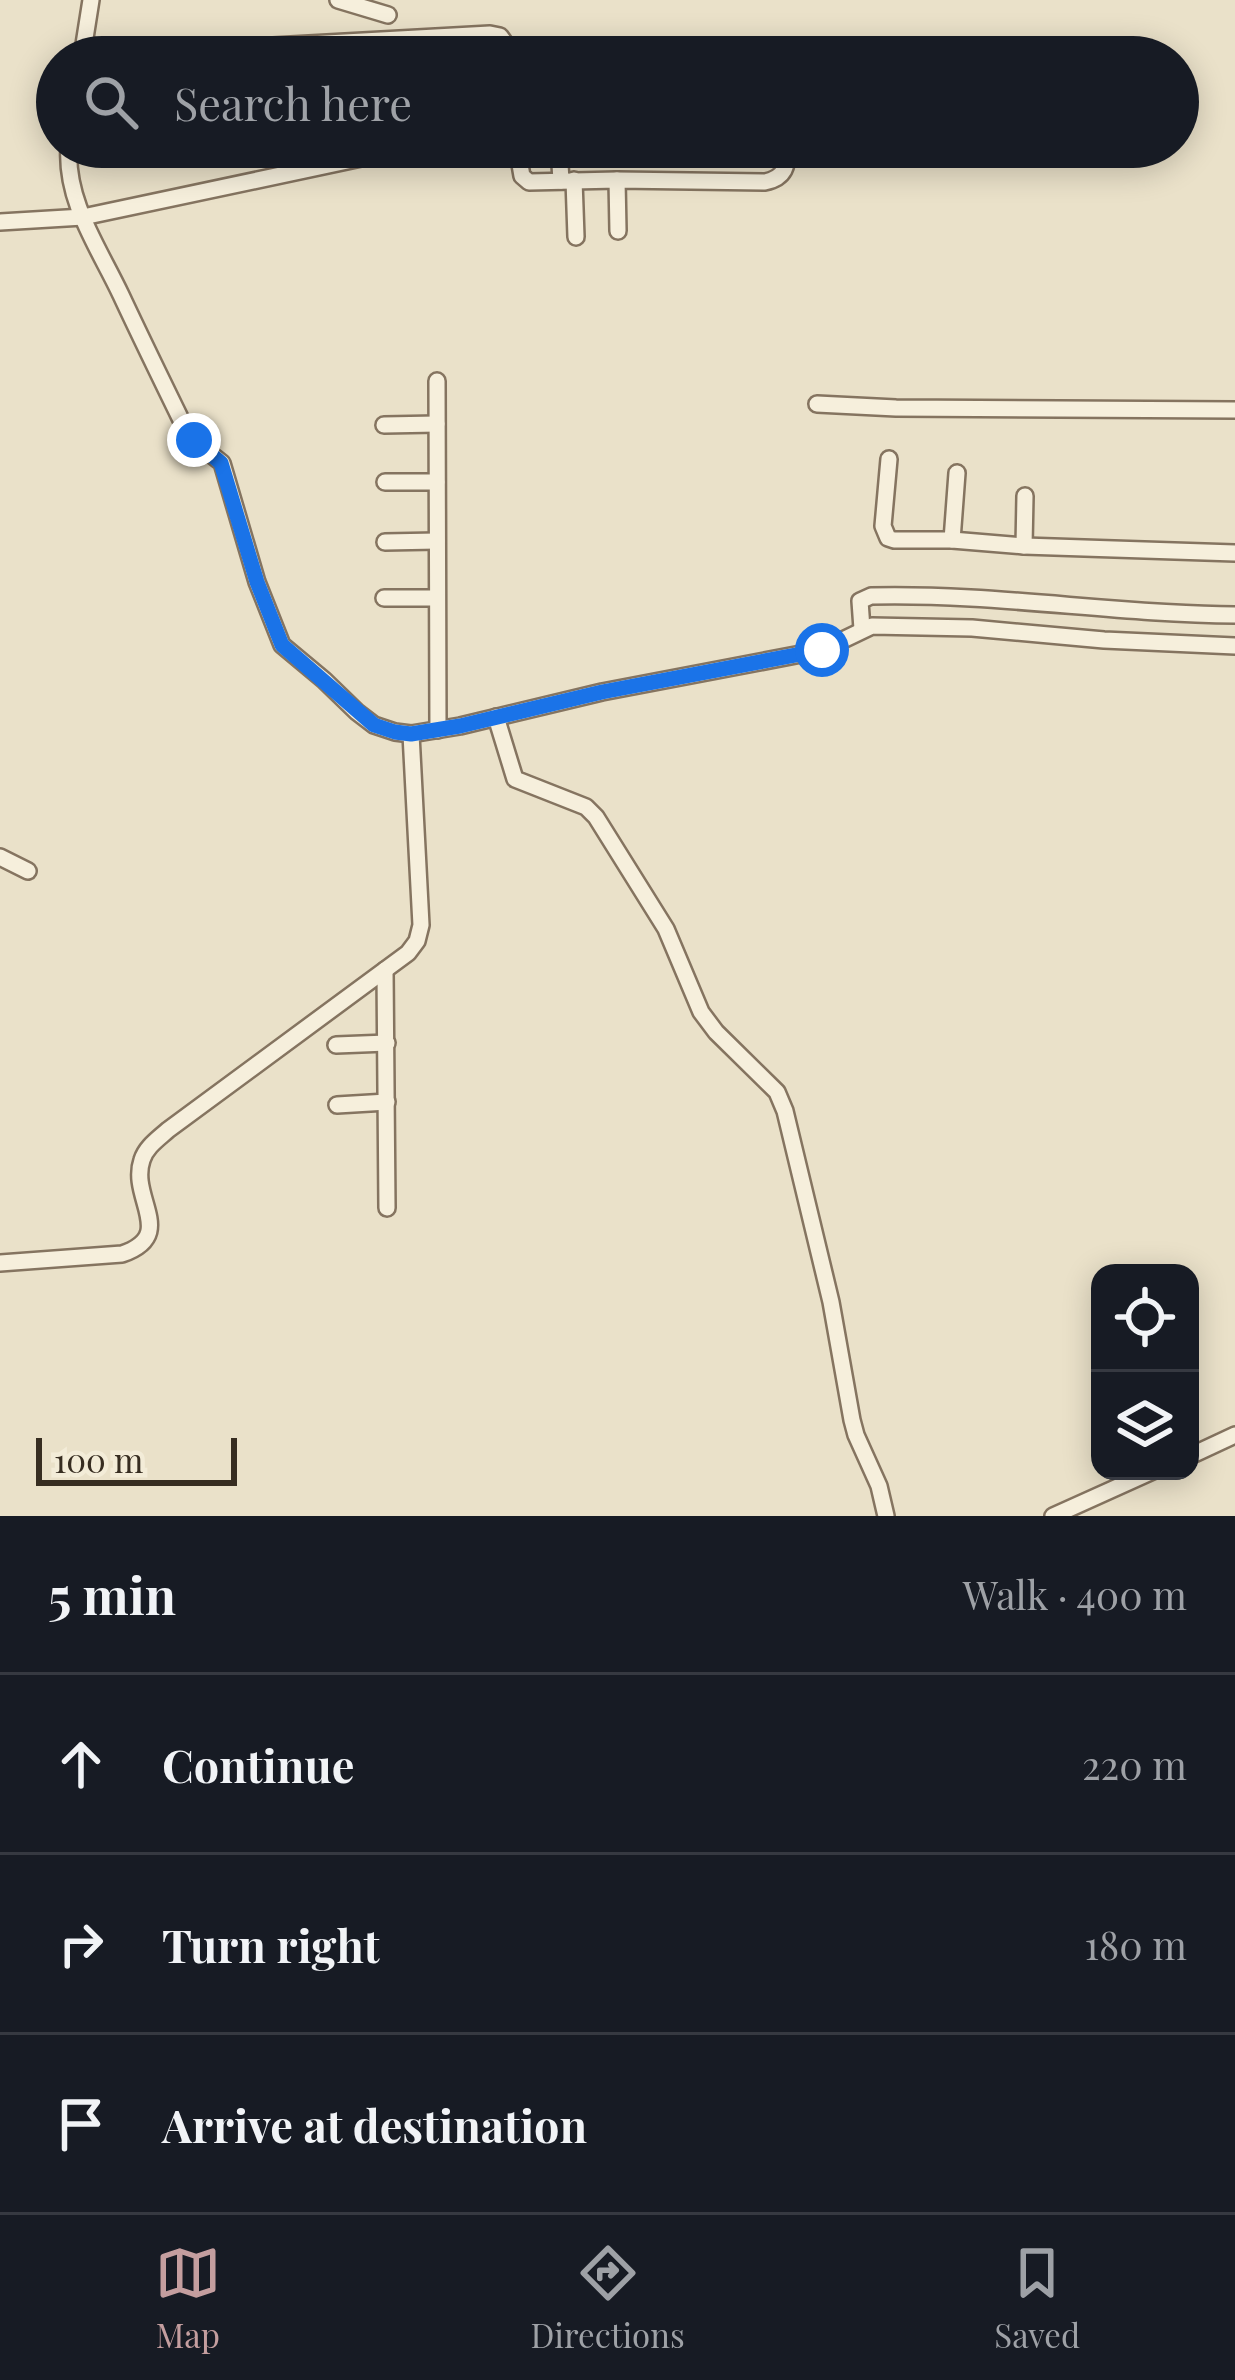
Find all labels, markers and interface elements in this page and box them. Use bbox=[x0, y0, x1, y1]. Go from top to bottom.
search box bbox=[36, 36, 1199, 168]
icon: search bbox=[78, 69, 144, 135]
text: Search here bbox=[174, 72, 412, 132]
route end bbox=[167, 413, 221, 467]
route start bbox=[795, 623, 849, 677]
map controls bbox=[1091, 1264, 1199, 1480]
button: locate bbox=[1091, 1264, 1199, 1372]
button: layers bbox=[1091, 1372, 1199, 1480]
scale bar bbox=[36, 1432, 237, 1485]
text: 100 m bbox=[54, 1437, 143, 1481]
text: 5 min bbox=[48, 1560, 176, 1628]
text: Walk · 400 m bbox=[963, 1568, 1187, 1620]
icon: ahead bbox=[48, 1731, 114, 1797]
text: Continue bbox=[162, 1734, 354, 1794]
text: 220 m bbox=[1082, 1738, 1187, 1790]
icon: right bbox=[48, 1911, 114, 1977]
text: Turn right bbox=[162, 1914, 380, 1974]
text: 180 m bbox=[1085, 1918, 1187, 1970]
icon: arrive bbox=[48, 2091, 114, 2157]
text: Arrive at destination bbox=[162, 2094, 587, 2154]
tab: Map bbox=[155, 2240, 221, 2356]
tab: Directions bbox=[530, 2240, 685, 2356]
tab: Saved bbox=[994, 2240, 1080, 2356]

